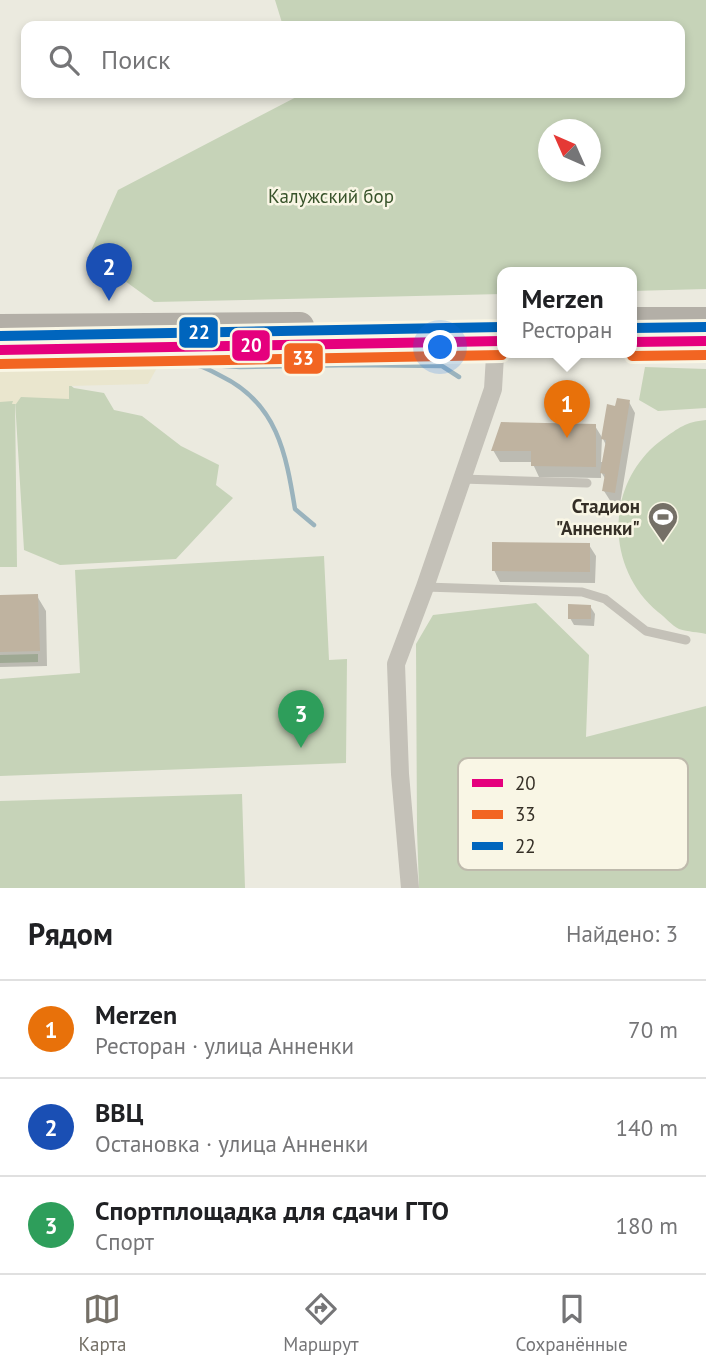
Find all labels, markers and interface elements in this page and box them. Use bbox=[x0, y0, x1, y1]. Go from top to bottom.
search box bbox=[21, 21, 685, 98]
icon: search bbox=[45, 41, 83, 79]
text: Поиск bbox=[101, 43, 170, 76]
north arrow bbox=[538, 119, 601, 182]
park label: Калужский бор bbox=[268, 184, 394, 208]
pin: 2 bbox=[86, 243, 132, 301]
popup bbox=[497, 267, 637, 358]
text: Merzen bbox=[522, 282, 604, 315]
text: Ресторан bbox=[522, 315, 612, 344]
line badge: 22 bbox=[178, 316, 219, 349]
text: 22 bbox=[188, 320, 210, 344]
line badge: 20 bbox=[231, 329, 271, 362]
your location bbox=[423, 330, 457, 364]
text: 20 bbox=[240, 333, 262, 357]
line badge: 33 bbox=[283, 342, 324, 375]
text: 33 bbox=[292, 346, 314, 370]
pin: 1 bbox=[544, 380, 590, 438]
place label: Стадион "Анненки" bbox=[556, 494, 640, 540]
sports icon: Стадион "Анненки" bbox=[646, 500, 680, 544]
pin: 3 bbox=[278, 690, 324, 748]
legend bbox=[458, 758, 688, 870]
text: 20 bbox=[515, 771, 536, 795]
text: 33 bbox=[515, 802, 536, 826]
text: 22 bbox=[515, 834, 536, 858]
text: Рядом bbox=[28, 914, 113, 953]
text: Найдено: 3 bbox=[566, 919, 678, 948]
text: Merzen bbox=[95, 998, 177, 1031]
text: 1 bbox=[44, 1015, 58, 1044]
text: 70 m bbox=[628, 1015, 678, 1044]
text: Ресторан · улица Анненки bbox=[95, 1031, 354, 1060]
text: ВВЦ bbox=[95, 1096, 143, 1129]
text: 2 bbox=[44, 1113, 58, 1142]
text: 140 m bbox=[616, 1113, 678, 1142]
text: Остановка · улица Анненки bbox=[95, 1129, 368, 1158]
text: Спортплощадка для сдачи ГТО bbox=[95, 1194, 449, 1227]
text: 3 bbox=[44, 1211, 58, 1240]
text: 180 m bbox=[616, 1211, 678, 1240]
text: Спорт bbox=[95, 1227, 154, 1256]
tab: Карта bbox=[78, 1290, 126, 1356]
tab: Маршрут bbox=[283, 1290, 359, 1356]
tab: Сохранённые bbox=[515, 1290, 628, 1356]

